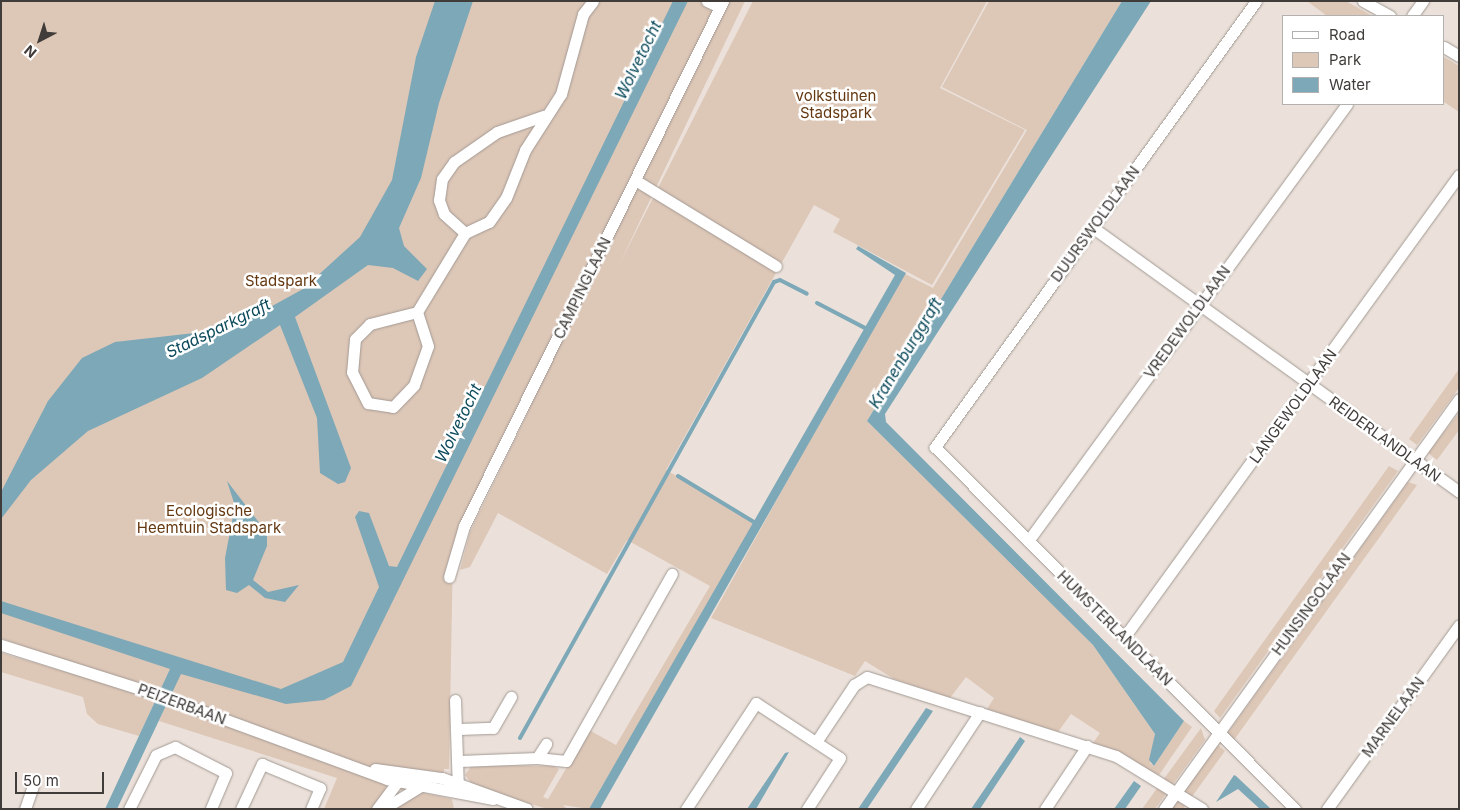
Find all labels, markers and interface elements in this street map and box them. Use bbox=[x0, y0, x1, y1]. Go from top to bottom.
north arrow bbox=[15, 15, 65, 65]
legend bbox=[1282, 15, 1445, 105]
water label: Wolvetocht bbox=[611, 18, 665, 102]
text: Road bbox=[1329, 25, 1365, 44]
text: N bbox=[20, 42, 40, 62]
text: Park bbox=[1329, 50, 1361, 69]
text: Water bbox=[1329, 75, 1371, 94]
park label: volkstuinen Stadspark bbox=[796, 86, 876, 121]
street label: DUURSWOLDLAAN bbox=[1047, 163, 1143, 285]
street label: CAMPINGLAAN bbox=[550, 234, 614, 342]
street label: VREDEWOLDLAAN bbox=[1140, 262, 1234, 382]
park label: Stadspark bbox=[245, 272, 317, 290]
water label: Stadsparkgraft bbox=[163, 294, 273, 362]
water label: Kranenburggraft bbox=[864, 294, 946, 412]
street label: LANGEWOLDLAAN bbox=[1246, 345, 1340, 467]
water label: Wolvetocht bbox=[431, 381, 485, 465]
street label: REIDERLANDLAAN bbox=[1326, 392, 1444, 486]
park label: Ecologische Heemtuin Stadspark bbox=[137, 501, 281, 536]
street label: HUNSINGOLAAN bbox=[1268, 549, 1354, 659]
street label: HUMSTERLANDLAAN bbox=[1054, 567, 1176, 689]
street label: MARNELAAN bbox=[1358, 673, 1428, 761]
street label: PEIZERBAAN bbox=[135, 680, 229, 728]
scale bar bbox=[18, 762, 106, 794]
text: 50 m bbox=[23, 771, 59, 790]

